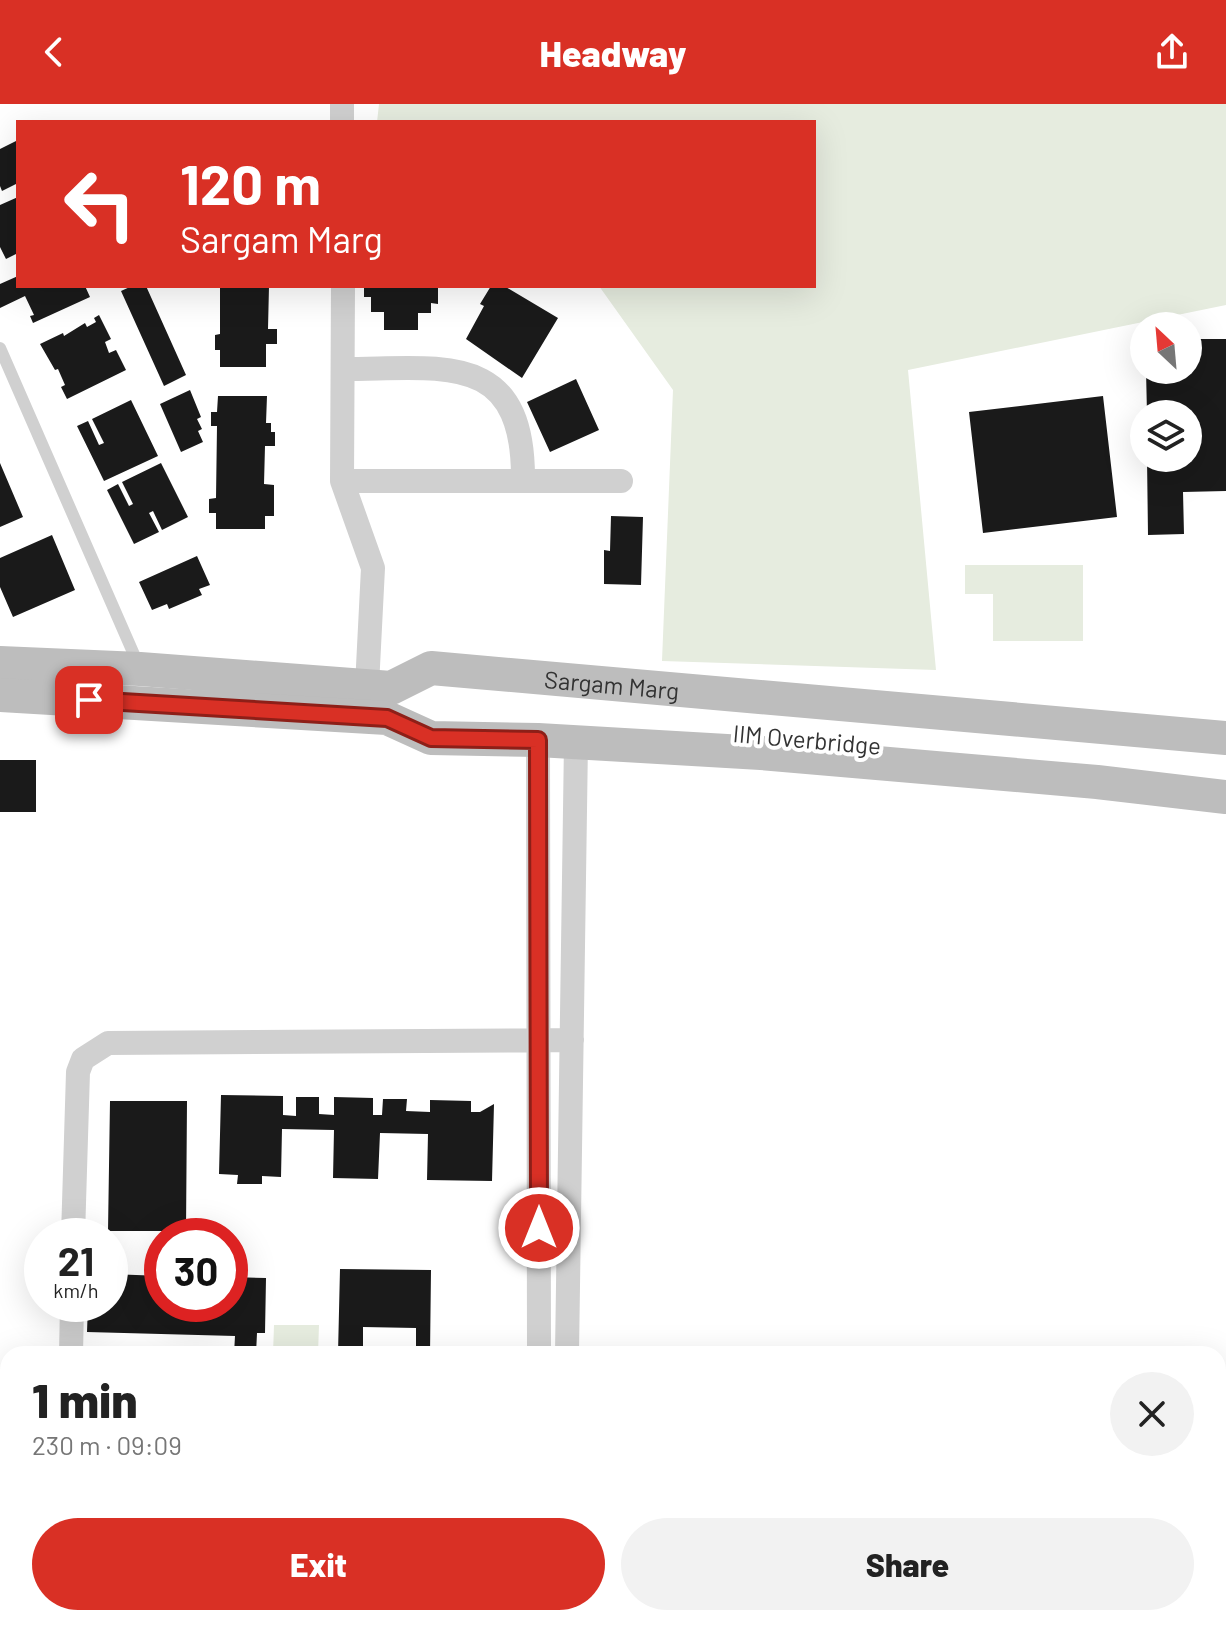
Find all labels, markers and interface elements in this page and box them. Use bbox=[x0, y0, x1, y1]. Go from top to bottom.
icon: back bbox=[32, 30, 76, 74]
icon: share bbox=[1150, 30, 1194, 74]
text: Headway bbox=[540, 31, 686, 74]
text: 120 m bbox=[180, 149, 321, 216]
icon: left bbox=[48, 152, 152, 256]
text: Sargam Marg bbox=[180, 217, 383, 260]
north arrow bbox=[1130, 312, 1202, 384]
map controls bbox=[1130, 312, 1202, 472]
button: layers bbox=[1130, 400, 1202, 472]
street label: Sargam Marg bbox=[543, 664, 680, 704]
pin bbox=[55, 666, 123, 734]
icon: arrive bbox=[67, 678, 111, 722]
street label: IIM Overbridge bbox=[732, 718, 882, 760]
position arrow bbox=[497, 1186, 581, 1270]
speed limit sign: 30 bbox=[144, 1218, 248, 1322]
text: 21 bbox=[58, 1236, 94, 1284]
text: km/h bbox=[53, 1278, 99, 1302]
text: 1 min bbox=[32, 1370, 138, 1428]
button: close bbox=[1110, 1372, 1194, 1456]
text: 230 m · 09:09 bbox=[32, 1429, 182, 1460]
button: Exit bbox=[32, 1518, 605, 1610]
button: Share bbox=[621, 1518, 1194, 1610]

